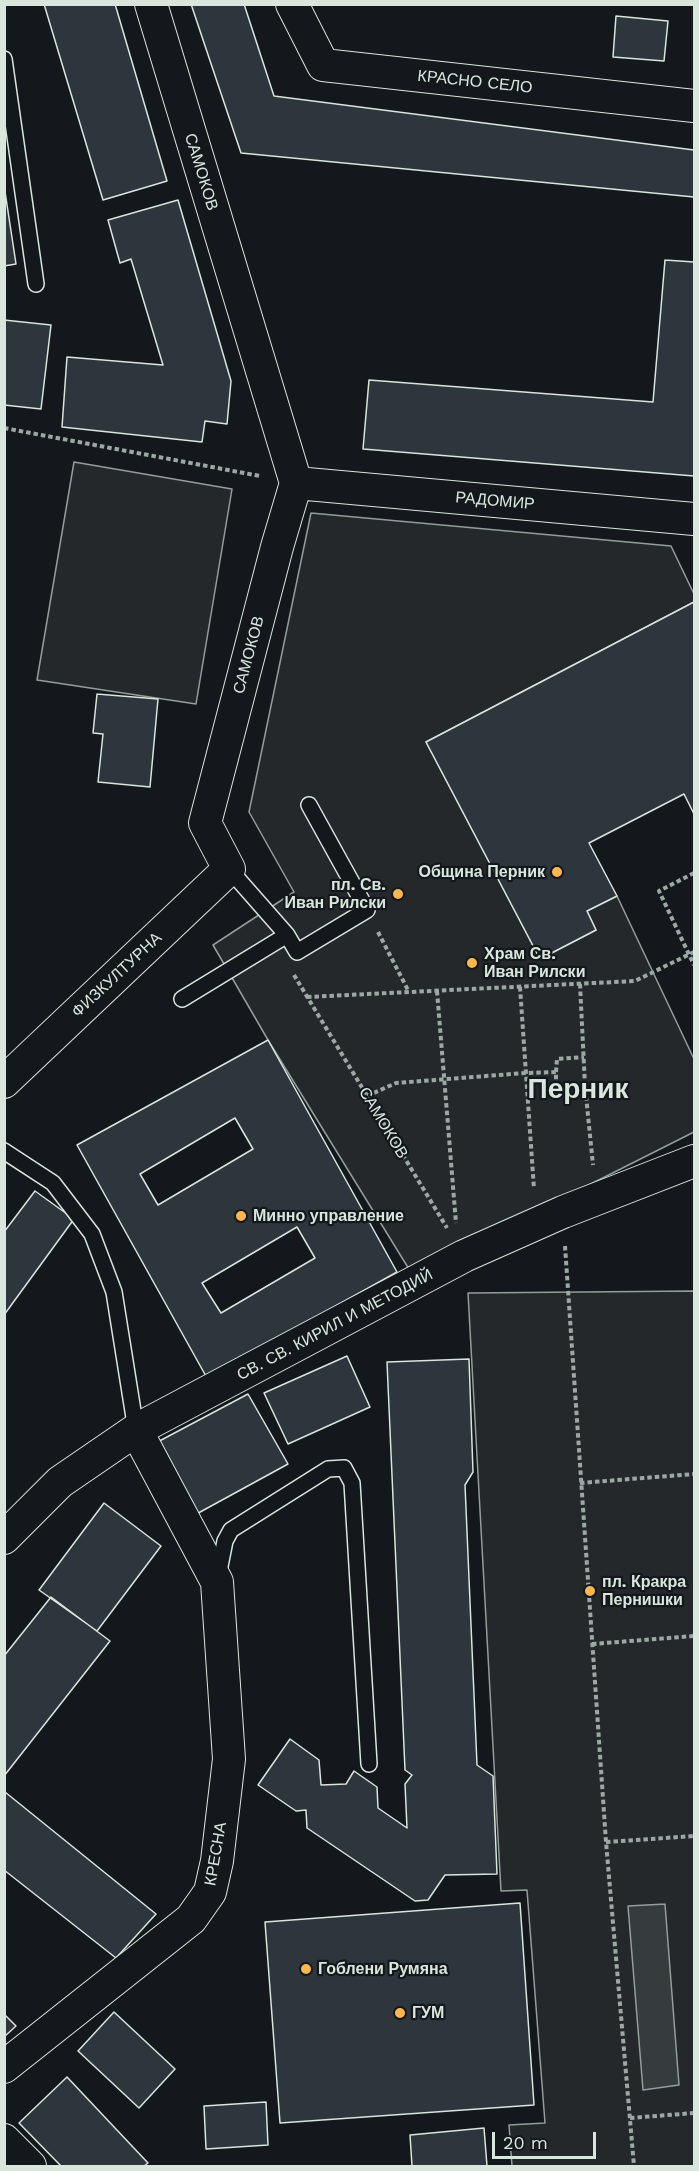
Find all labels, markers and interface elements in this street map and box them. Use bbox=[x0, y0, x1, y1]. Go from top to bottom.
street label: КРАСНО СЕЛО bbox=[417, 66, 533, 98]
street label: САМОКОВ bbox=[180, 131, 222, 213]
street label: РАДОМИР bbox=[455, 488, 535, 514]
street label: САМОКОВ bbox=[229, 614, 269, 696]
place label: Община Перник bbox=[419, 862, 545, 882]
marker: Община Перник bbox=[550, 865, 564, 879]
place label: пл. Св. Иван Рилски bbox=[285, 875, 386, 913]
marker: пл. Св. Иван Рилски bbox=[391, 887, 405, 901]
street label: ФИЗКУЛТУРНА bbox=[68, 928, 166, 1022]
place label: Храм Св. Иван Рилски bbox=[484, 944, 585, 982]
marker: Храм Св. Иван Рилски bbox=[465, 956, 479, 970]
district label: Перник bbox=[528, 1073, 628, 1107]
street label: САМОКОВ bbox=[354, 1084, 412, 1162]
place label: Минно управление bbox=[253, 1206, 404, 1226]
marker: Минно управление bbox=[234, 1209, 248, 1223]
street label: СВ. СВ. КИРИЛ И МЕТОДИЙ bbox=[234, 1265, 436, 1385]
place label: пл. Кракра Пернишки bbox=[602, 1572, 686, 1610]
marker: пл. Кракра Пернишки bbox=[583, 1584, 597, 1598]
street label: КРЕСНА bbox=[201, 1821, 231, 1887]
place label: Гоблени Румяна bbox=[318, 1959, 448, 1979]
marker: Гоблени Румяна bbox=[299, 1962, 313, 1976]
place label: ГУМ bbox=[412, 2003, 444, 2023]
marker: ГУМ bbox=[393, 2006, 407, 2020]
scale bar bbox=[495, 2120, 598, 2158]
text: 20 m bbox=[503, 2132, 548, 2153]

